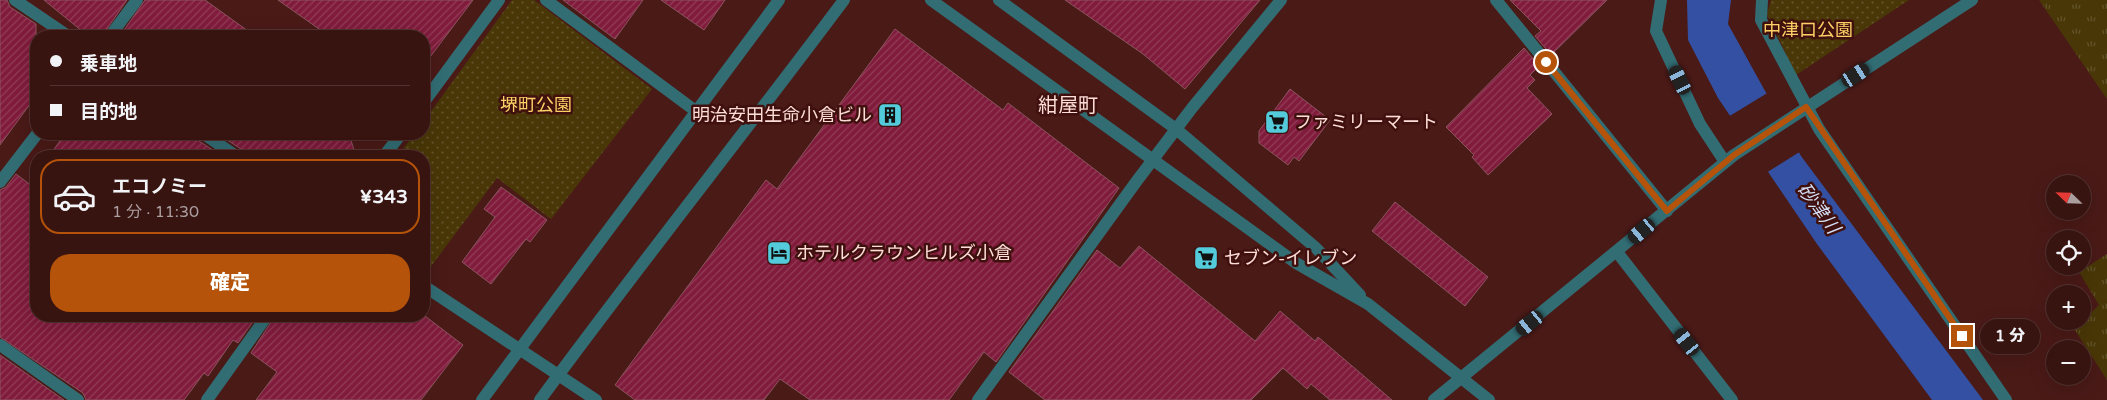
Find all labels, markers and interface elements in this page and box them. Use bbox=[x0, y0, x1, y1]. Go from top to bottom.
park label: 中津口公園 bbox=[1763, 19, 1853, 41]
route start bbox=[1535, 51, 1557, 73]
text: 乗車地 bbox=[80, 53, 137, 75]
car bbox=[1839, 61, 1872, 89]
car bbox=[1666, 63, 1693, 97]
park label: 堺町公園 bbox=[500, 94, 572, 116]
district label: 紺屋町 bbox=[1038, 94, 1098, 118]
text: 目的地 bbox=[80, 101, 137, 123]
building icon: 明治安田生命小倉ビル bbox=[877, 102, 903, 128]
place label: 明治安田生命小倉ビル bbox=[692, 104, 872, 126]
supermarket icon: ファミリーマート bbox=[1264, 109, 1290, 135]
place label: ファミリーマート bbox=[1294, 111, 1438, 133]
icon: car bbox=[52, 174, 97, 219]
north arrow bbox=[2046, 175, 2091, 220]
map controls bbox=[2046, 175, 2091, 385]
text: エコノミー bbox=[112, 176, 207, 198]
water label: 砂津川 bbox=[1793, 179, 1845, 240]
text: ¥343 bbox=[360, 186, 408, 208]
text: 1 分 · 11:30 bbox=[112, 202, 199, 222]
car bbox=[1625, 216, 1658, 246]
button: locate bbox=[2046, 230, 2091, 275]
hotel icon: ホテルクラウンヒルズ小倉 bbox=[766, 240, 792, 266]
place label: ホテルクラウンヒルズ小倉 bbox=[796, 242, 1012, 264]
supermarket icon: セブン-イレブン bbox=[1193, 245, 1219, 271]
place label: セブン-イレブン bbox=[1224, 247, 1357, 269]
button: 確定 bbox=[50, 254, 410, 312]
button: + bbox=[2046, 285, 2091, 330]
car bbox=[1513, 308, 1546, 338]
callout: 1 分 bbox=[1980, 318, 2040, 354]
route end bbox=[1951, 325, 1973, 347]
car bbox=[1671, 326, 1702, 358]
text: 1 分 bbox=[1995, 326, 2025, 346]
button: − bbox=[2046, 340, 2091, 385]

